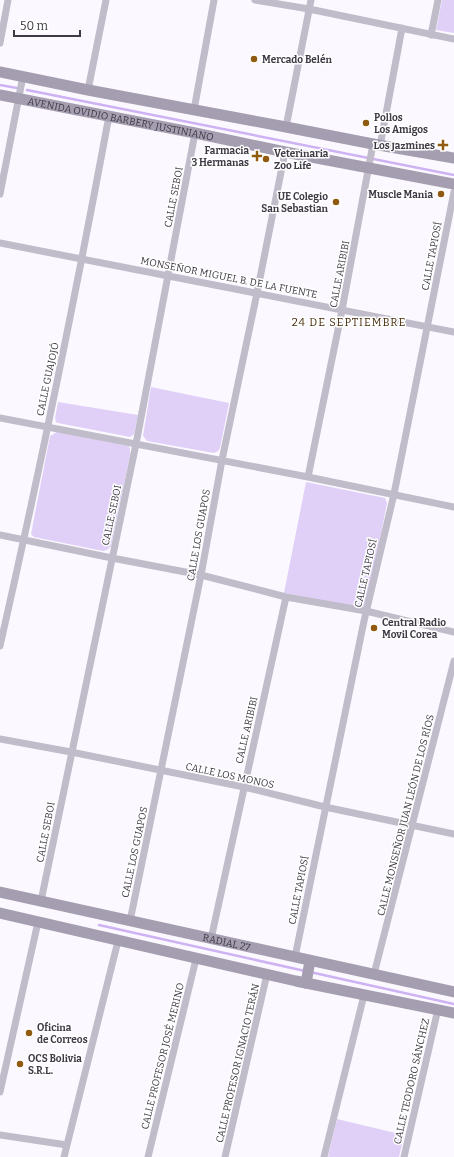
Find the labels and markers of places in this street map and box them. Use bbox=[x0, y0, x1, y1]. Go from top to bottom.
place label: Mercado Belén bbox=[262, 53, 332, 66]
marker: Mercado Belén bbox=[249, 54, 259, 64]
place label: Pollos Los Amigos bbox=[374, 112, 428, 136]
marker: Pollos Los Amigos bbox=[361, 118, 371, 128]
place label: Los Jazmines bbox=[374, 140, 435, 152]
marker: Los Jazmines bbox=[438, 140, 448, 150]
place label: Farmacia 3 Hermanas bbox=[191, 145, 249, 169]
place label: Veterinaria Zoo Life bbox=[274, 148, 329, 172]
marker: Farmacia 3 Hermanas bbox=[252, 151, 262, 161]
marker: Veterinaria Zoo Life bbox=[261, 154, 271, 164]
place label: Muscle Mania bbox=[368, 189, 433, 201]
marker: Muscle Mania bbox=[436, 189, 446, 199]
place label: UE Colegio San Sebastian bbox=[261, 191, 329, 215]
marker: UE Colegio San Sebastian bbox=[331, 197, 341, 207]
place label: Central Radio Movil Corea bbox=[382, 617, 446, 641]
marker: Central Radio Movil Corea bbox=[369, 623, 379, 633]
place label: Oficina de Correos bbox=[37, 1022, 88, 1046]
marker: Oficina de Correos bbox=[24, 1028, 34, 1038]
place label: OCS Bolivia S.R.L. bbox=[28, 1053, 82, 1077]
marker: OCS Bolivia S.R.L. bbox=[15, 1059, 25, 1069]

